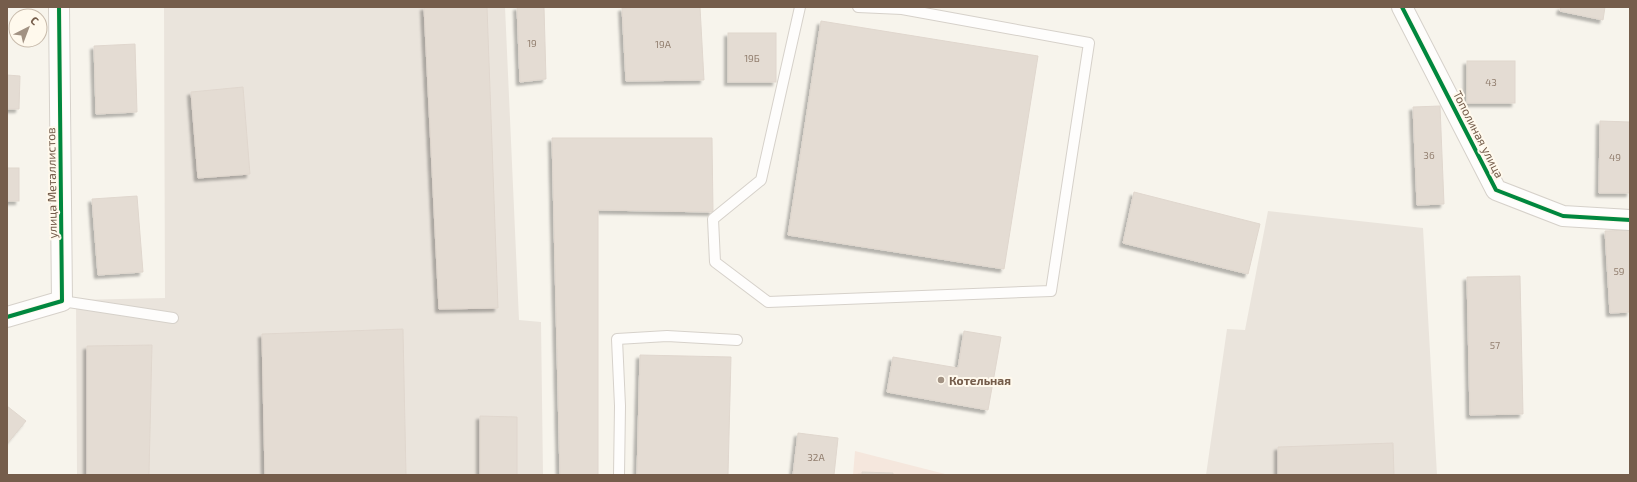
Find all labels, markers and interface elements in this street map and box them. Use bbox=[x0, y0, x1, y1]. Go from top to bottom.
north arrow bbox=[8, 8, 48, 48]
text: С bbox=[28, 13, 42, 28]
house number: 19 bbox=[527, 37, 537, 49]
house number: 19А bbox=[655, 38, 672, 50]
house number: 19Б bbox=[744, 52, 760, 64]
house number: 43 bbox=[1485, 76, 1497, 88]
street label: Тополиная улица bbox=[1450, 88, 1507, 181]
street label: улица Металлистов bbox=[43, 127, 60, 239]
house number: 36 bbox=[1423, 149, 1435, 161]
house number: 49 bbox=[1609, 151, 1621, 163]
house number: 59 bbox=[1613, 265, 1625, 277]
house number: 57 bbox=[1490, 339, 1500, 351]
place label: Котельная bbox=[949, 373, 1011, 387]
marker: Котельная bbox=[936, 375, 946, 385]
house number: 32А bbox=[807, 451, 825, 463]

